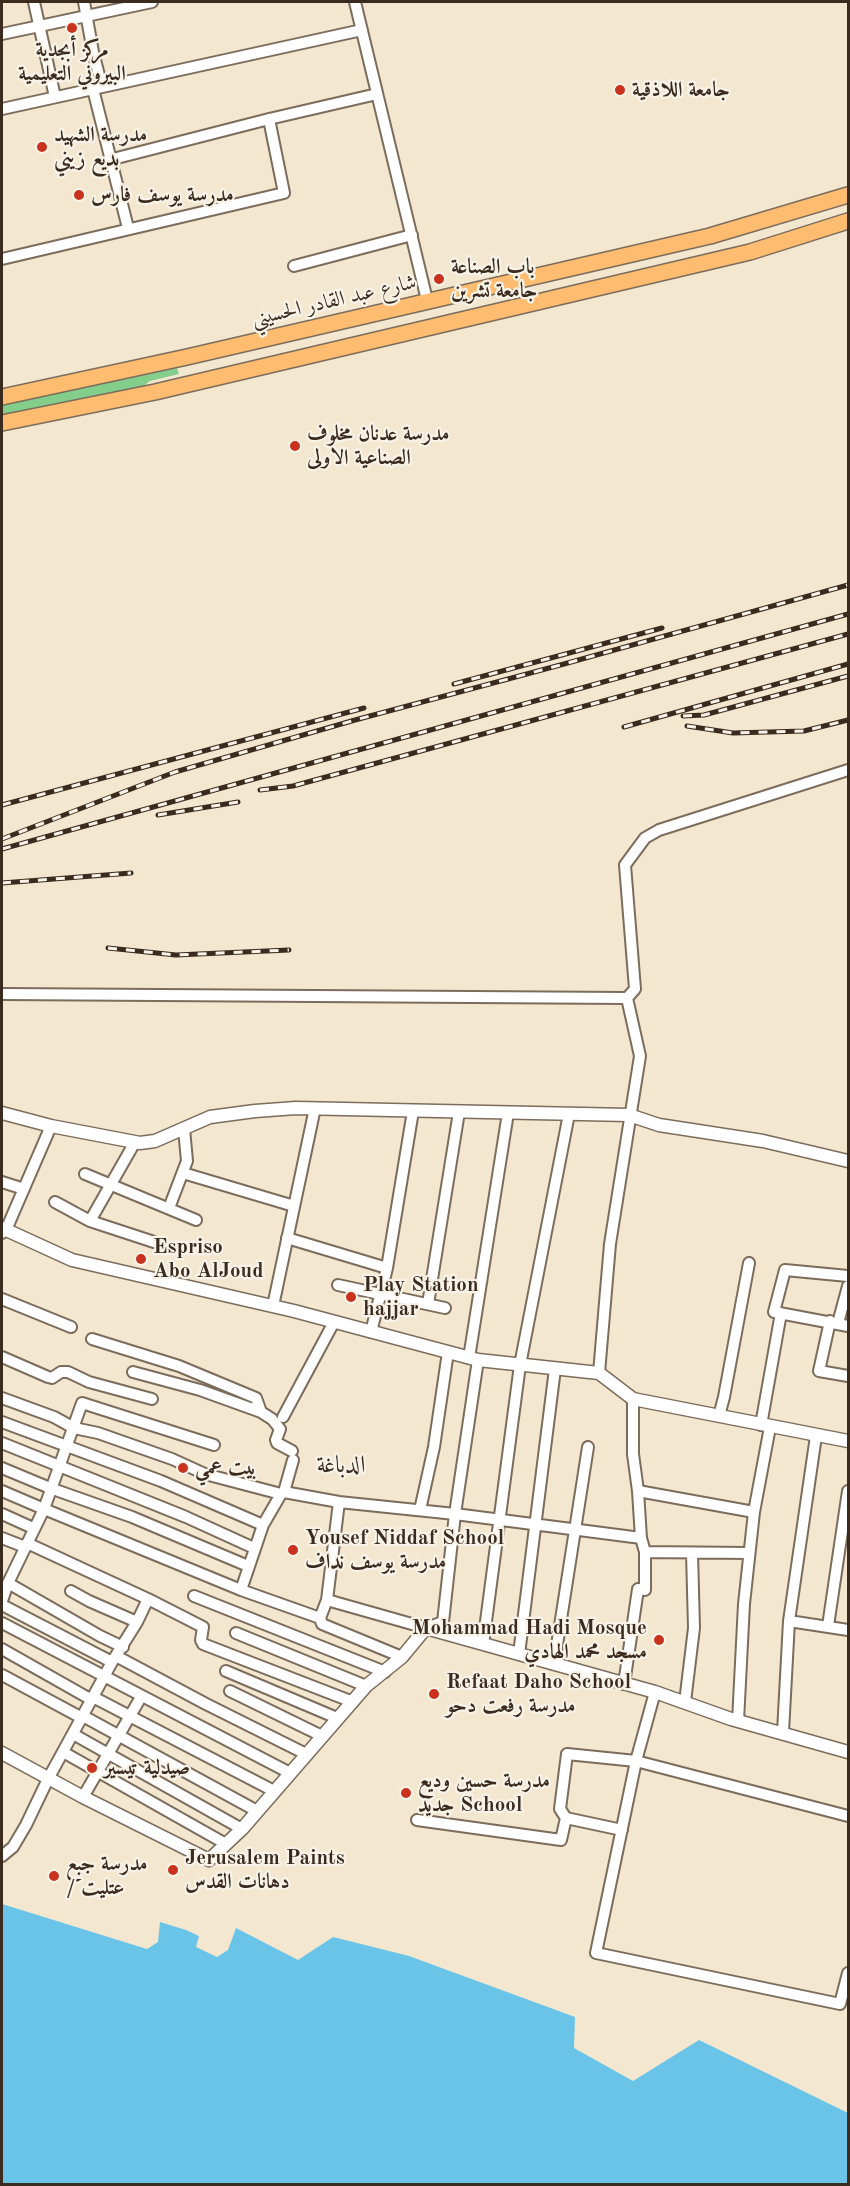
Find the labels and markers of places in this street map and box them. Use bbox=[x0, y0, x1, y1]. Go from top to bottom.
marker: مركز أبجدية البيروني التعليمية bbox=[65, 21, 79, 35]
place label: مركز أبجدية البيروني التعليمية bbox=[18, 37, 126, 87]
place label: جامعة اللاذقية bbox=[632, 77, 730, 103]
marker: جامعة اللاذقية bbox=[613, 83, 627, 97]
place label: مدرسة الشهيد بديع زيني bbox=[54, 122, 147, 172]
marker: مدرسة الشهيد بديع زيني bbox=[35, 140, 49, 154]
place label: مدرسة يوسف فارس bbox=[91, 182, 234, 208]
marker: مدرسة يوسف فارس bbox=[72, 188, 86, 202]
place label: باب الصناعة جامعة تشرين bbox=[451, 254, 537, 304]
marker: باب الصناعة جامعة تشرين bbox=[432, 272, 446, 286]
place label: مدرسة عدنان مخلوف الصناعية الاولى bbox=[307, 421, 449, 471]
marker: مدرسة عدنان مخلوف الصناعية الاولى bbox=[288, 439, 302, 453]
place label: Espriso Abo AlJoud bbox=[153, 1234, 263, 1284]
marker: Espriso Abo AlJoud bbox=[134, 1252, 148, 1266]
place label: Play Station hajjar bbox=[363, 1272, 479, 1322]
marker: Play Station hajjar bbox=[344, 1290, 358, 1304]
place label: بيت عمي bbox=[195, 1455, 257, 1481]
marker: بيت عمي bbox=[176, 1461, 190, 1475]
place label: Yousef Niddaf School مدرسة يوسف نداف bbox=[305, 1525, 504, 1575]
marker: Yousef Niddaf School مدرسة يوسف نداف bbox=[286, 1543, 300, 1557]
place label: Mohammad Hadi Mosque مسجد محمد الهادي bbox=[412, 1615, 647, 1665]
marker: Mohammad Hadi Mosque مسجد محمد الهادي bbox=[652, 1633, 666, 1647]
place label: Refaat Daho School مدرسة رفعت دحو bbox=[446, 1669, 631, 1719]
marker: Refaat Daho School مدرسة رفعت دحو bbox=[427, 1687, 441, 1701]
place label: صيدلية تيسير bbox=[104, 1755, 190, 1781]
marker: صيدلية تيسير bbox=[85, 1761, 99, 1775]
place label: مدرسة حسين وديع جديد School bbox=[418, 1768, 550, 1818]
marker: مدرسة حسين وديع جديد School bbox=[399, 1786, 413, 1800]
place label: Jerusalem Paints دهانات القدس bbox=[185, 1845, 345, 1895]
place label: مدرسة جبع / عتليت bbox=[66, 1851, 147, 1901]
marker: Jerusalem Paints دهانات القدس bbox=[166, 1863, 180, 1877]
marker: مدرسة جبع / عتليت bbox=[47, 1869, 61, 1883]

